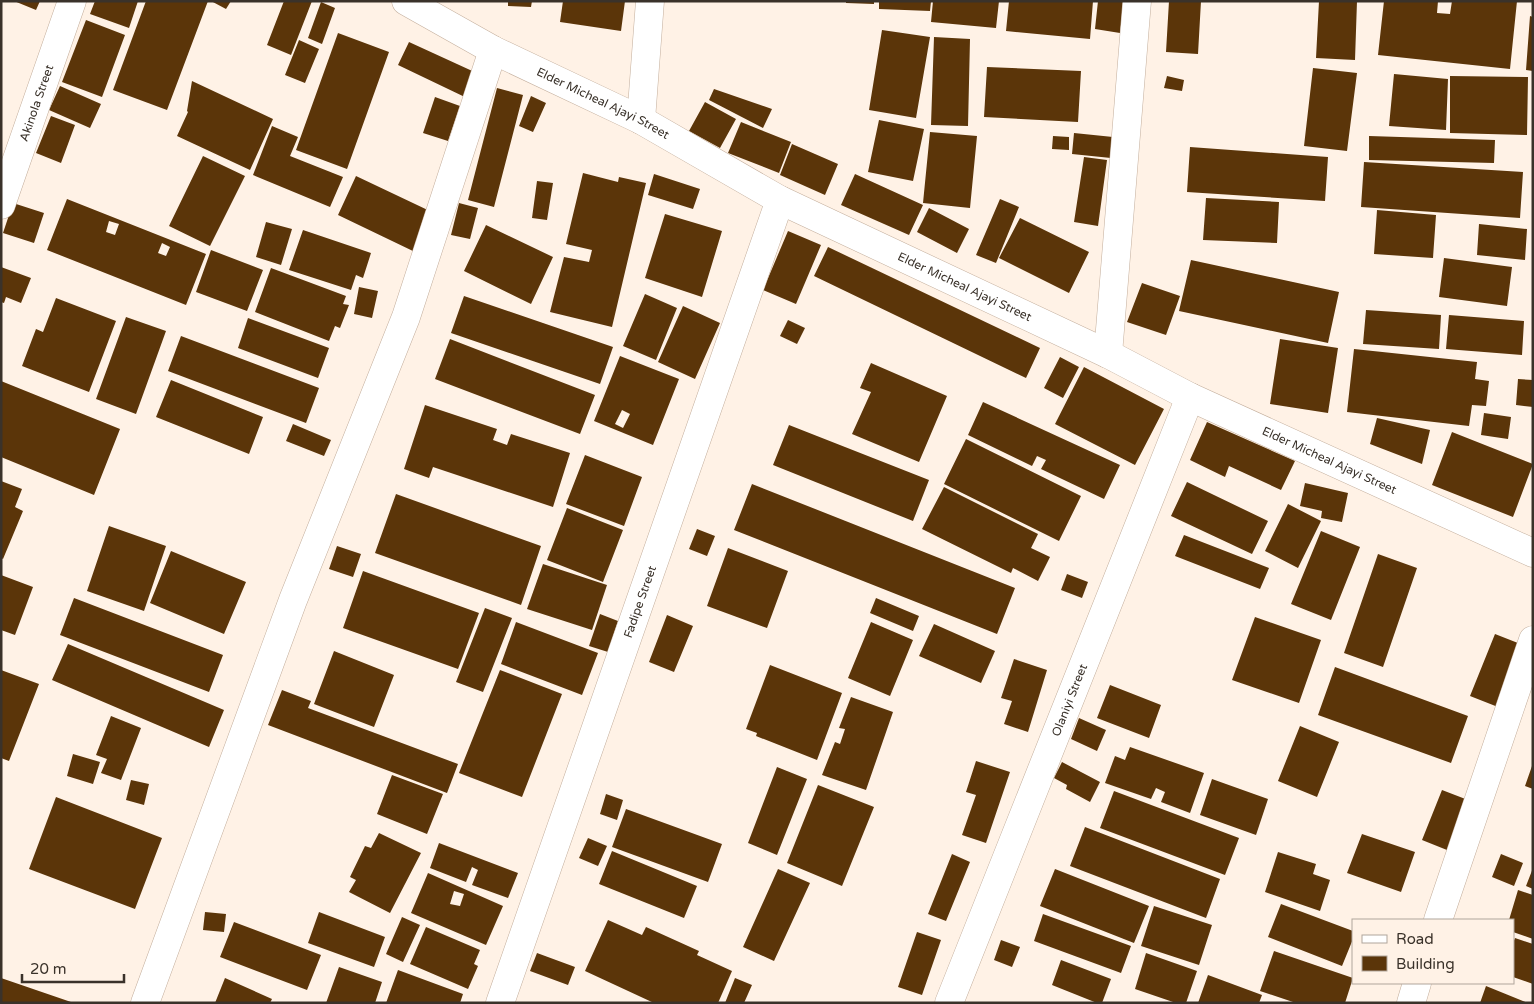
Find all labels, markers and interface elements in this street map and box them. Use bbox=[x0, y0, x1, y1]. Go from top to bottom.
street label: Akinola Street bbox=[17, 62, 56, 143]
street label: Elder Micheal Ajayi Street bbox=[534, 65, 672, 142]
street label: Elder Micheal Ajayi Street bbox=[896, 249, 1034, 324]
street label: Elder Micheal Ajayi Street bbox=[1260, 424, 1399, 497]
street label: Fadipe Street bbox=[621, 563, 659, 640]
street label: Olaniyi Street bbox=[1049, 662, 1090, 738]
legend bbox=[1352, 919, 1514, 984]
text: Road bbox=[1396, 930, 1434, 948]
scale bar bbox=[22, 952, 125, 984]
text: Building bbox=[1396, 955, 1455, 973]
text: 20 m bbox=[30, 960, 67, 978]

